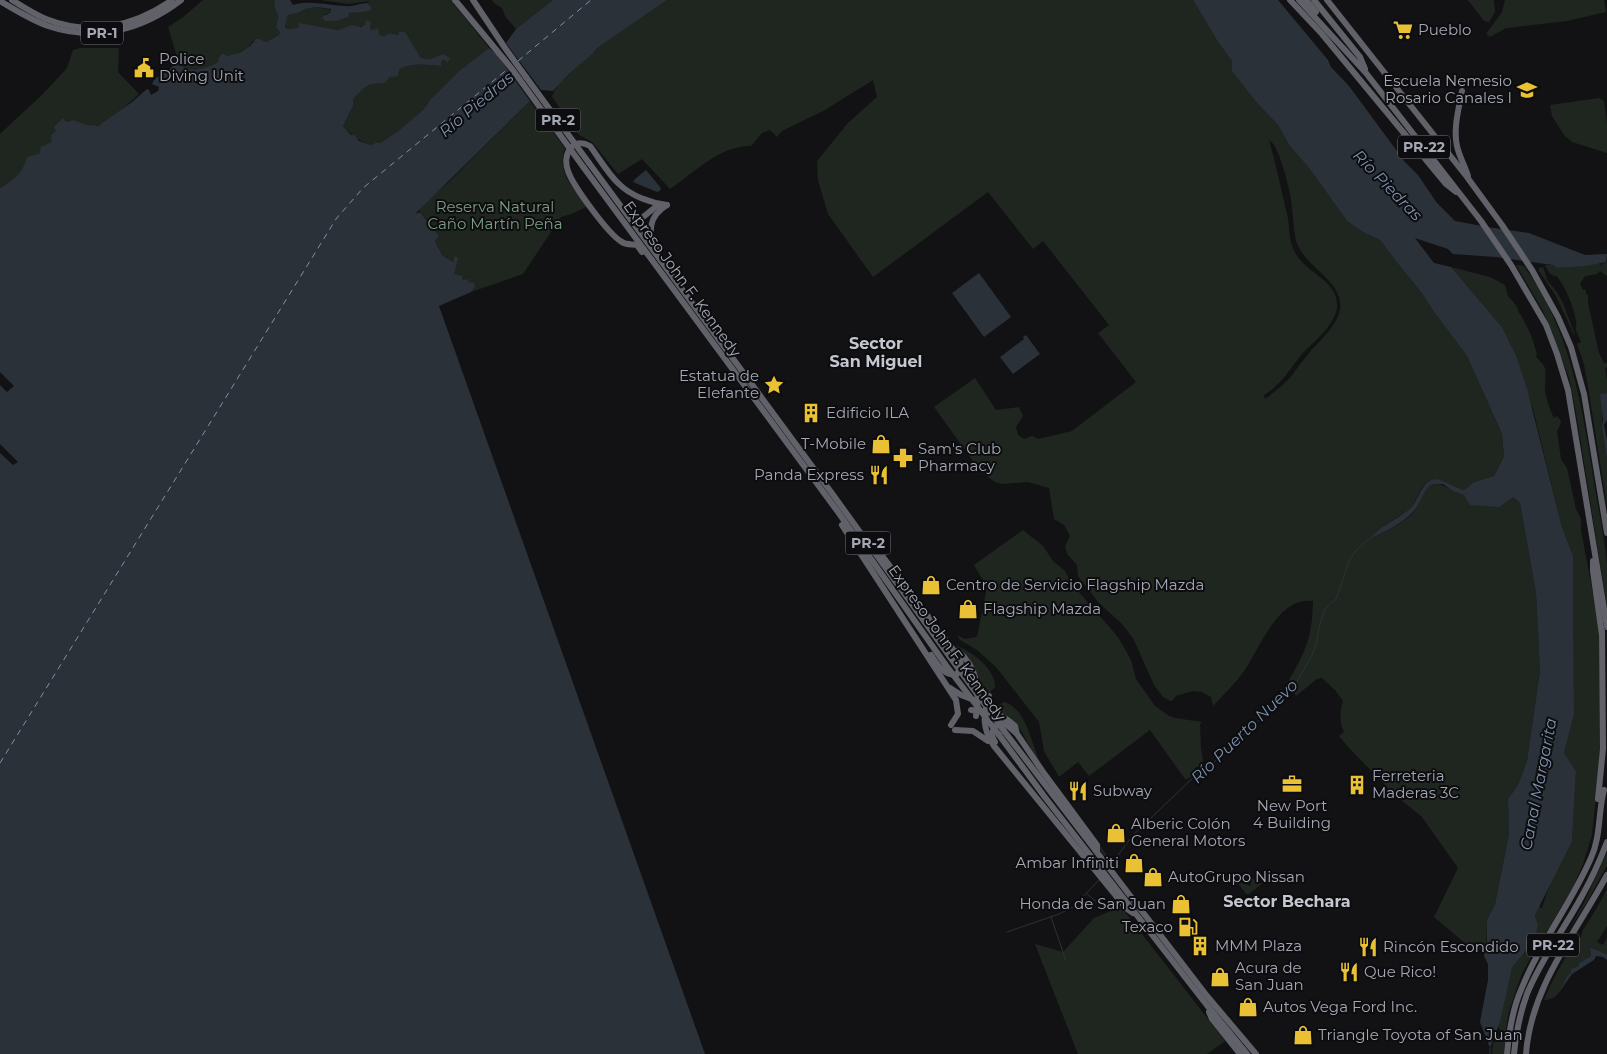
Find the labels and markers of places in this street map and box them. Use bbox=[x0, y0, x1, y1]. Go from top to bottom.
supermarket icon: Pueblo bbox=[1392, 19, 1414, 41]
place label: Pueblo bbox=[1418, 20, 1472, 39]
place label: Police Diving Unit bbox=[159, 49, 244, 85]
public building icon: Police Diving Unit bbox=[133, 57, 155, 79]
place label: Escuela Nemesio Rosario Canales I bbox=[1383, 71, 1512, 107]
school or university icon: Escuela Nemesio Rosario Canales I bbox=[1516, 79, 1538, 101]
place label: Estatua de Elefante bbox=[679, 366, 759, 402]
place icon: Estatua de Elefante bbox=[763, 374, 785, 396]
building icon: Edificio ILA bbox=[800, 402, 822, 424]
place label: Edificio ILA bbox=[826, 403, 909, 422]
shop icon: T-Mobile bbox=[870, 433, 892, 455]
place label: T-Mobile bbox=[801, 434, 866, 453]
place label: Sam's Club Pharmacy bbox=[918, 439, 1001, 475]
pharmacy icon: Sam's Club Pharmacy bbox=[892, 447, 914, 469]
restaurant icon: Panda Express bbox=[868, 464, 890, 486]
place label: Panda Express bbox=[754, 465, 864, 484]
shop icon: Centro de Servicio Flagship Mazda bbox=[920, 574, 942, 596]
place label: Centro de Servicio Flagship Mazda bbox=[946, 575, 1204, 594]
shop icon: Flagship Mazda bbox=[957, 598, 979, 620]
place label: Flagship Mazda bbox=[983, 599, 1101, 618]
place label: Ferreteria Maderas 3C bbox=[1372, 766, 1459, 802]
office icon: New Port 4 Building bbox=[1281, 773, 1303, 795]
building icon: Ferreteria Maderas 3C bbox=[1346, 774, 1368, 796]
restaurant icon: Subway bbox=[1067, 780, 1089, 802]
place label: Subway bbox=[1093, 781, 1153, 800]
place label: New Port 4 Building bbox=[1253, 796, 1331, 832]
place label: Alberic Colón General Motors bbox=[1131, 814, 1245, 850]
shop icon: Alberic Colón General Motors bbox=[1105, 822, 1127, 844]
shop icon: Ambar Infiniti bbox=[1123, 852, 1145, 874]
place label: Ambar Infiniti bbox=[1015, 853, 1119, 872]
shop icon: AutoGrupo Nissan bbox=[1142, 866, 1164, 888]
place label: AutoGrupo Nissan bbox=[1168, 867, 1305, 886]
shop icon: Honda de San Juan bbox=[1170, 893, 1192, 915]
place label: Honda de San Juan bbox=[1019, 894, 1166, 913]
fuel station icon: Texaco bbox=[1177, 916, 1199, 938]
place label: Texaco bbox=[1122, 917, 1173, 936]
building icon: MMM Plaza bbox=[1189, 935, 1211, 957]
place label: MMM Plaza bbox=[1215, 936, 1302, 955]
restaurant icon: Rincón Escondido bbox=[1357, 936, 1379, 958]
place label: Rincón Escondido bbox=[1383, 937, 1519, 956]
place label: Acura de San Juan bbox=[1235, 958, 1304, 994]
restaurant icon: Que Rico! bbox=[1338, 961, 1360, 983]
place label: Que Rico! bbox=[1364, 962, 1436, 981]
shop icon: Acura de San Juan bbox=[1209, 966, 1231, 988]
shop icon: Autos Vega Ford Inc. bbox=[1237, 996, 1259, 1018]
place label: Autos Vega Ford Inc. bbox=[1263, 997, 1417, 1016]
shop icon: Triangle Toyota of San Juan bbox=[1292, 1024, 1314, 1046]
place label: Triangle Toyota of San Juan bbox=[1318, 1025, 1523, 1044]

